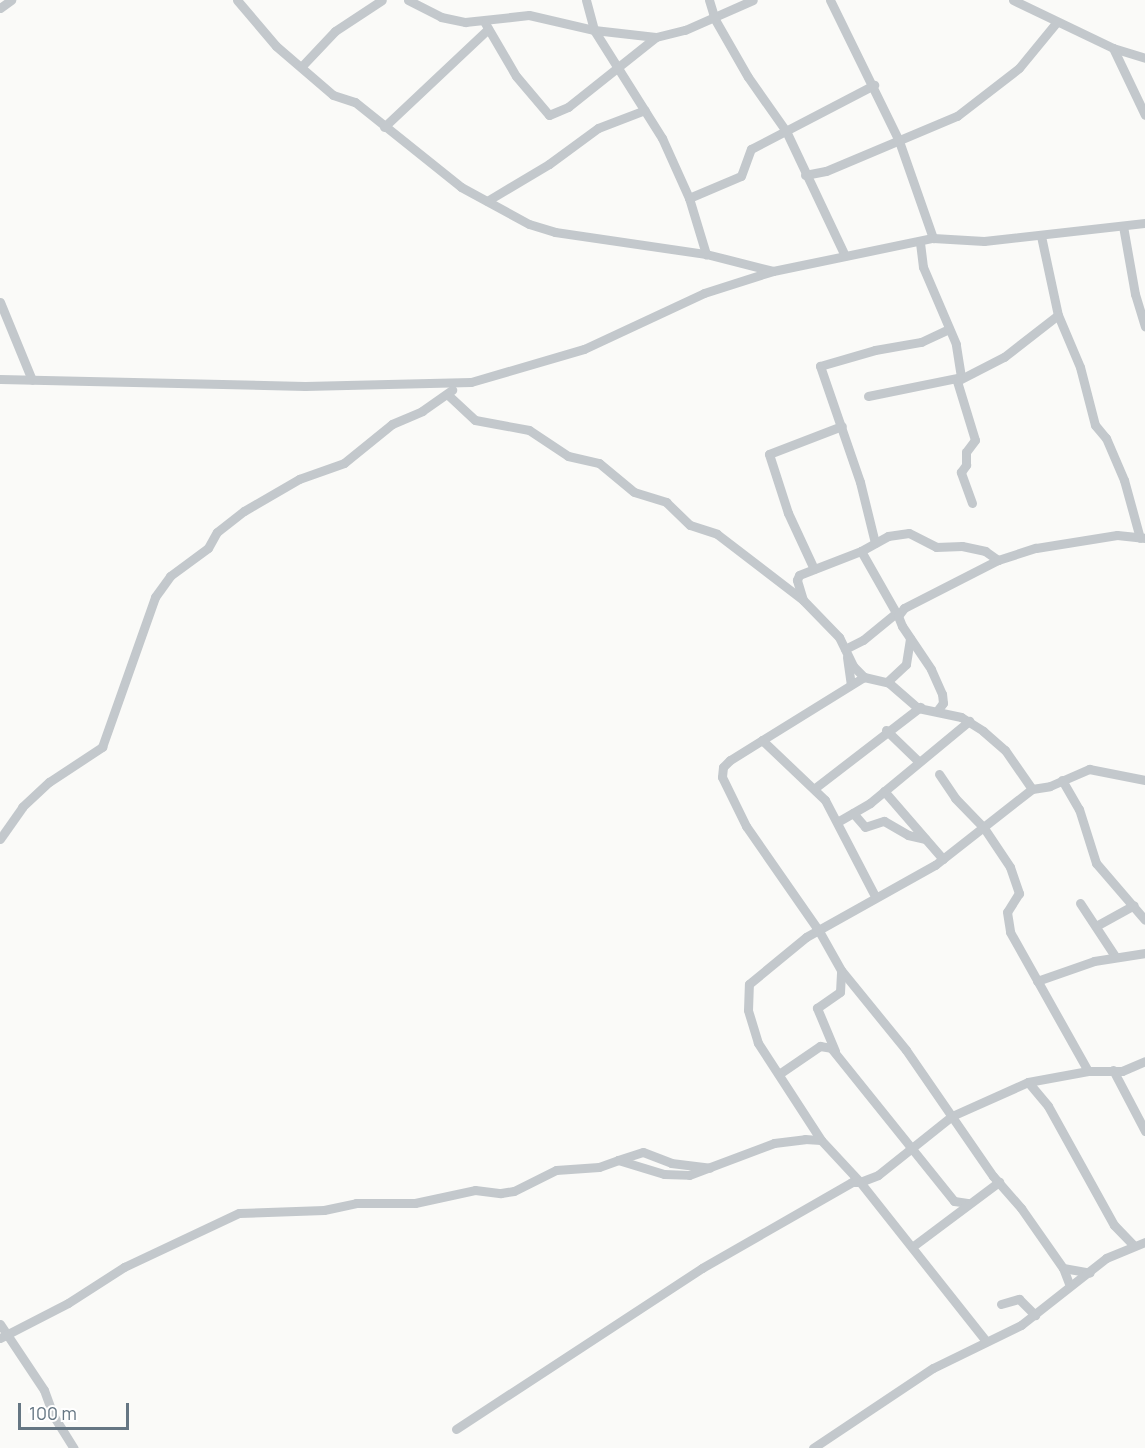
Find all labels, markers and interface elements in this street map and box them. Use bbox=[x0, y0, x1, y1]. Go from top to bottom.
scale bar bbox=[21, 1391, 132, 1429]
text: 100 m bbox=[29, 1401, 77, 1425]

